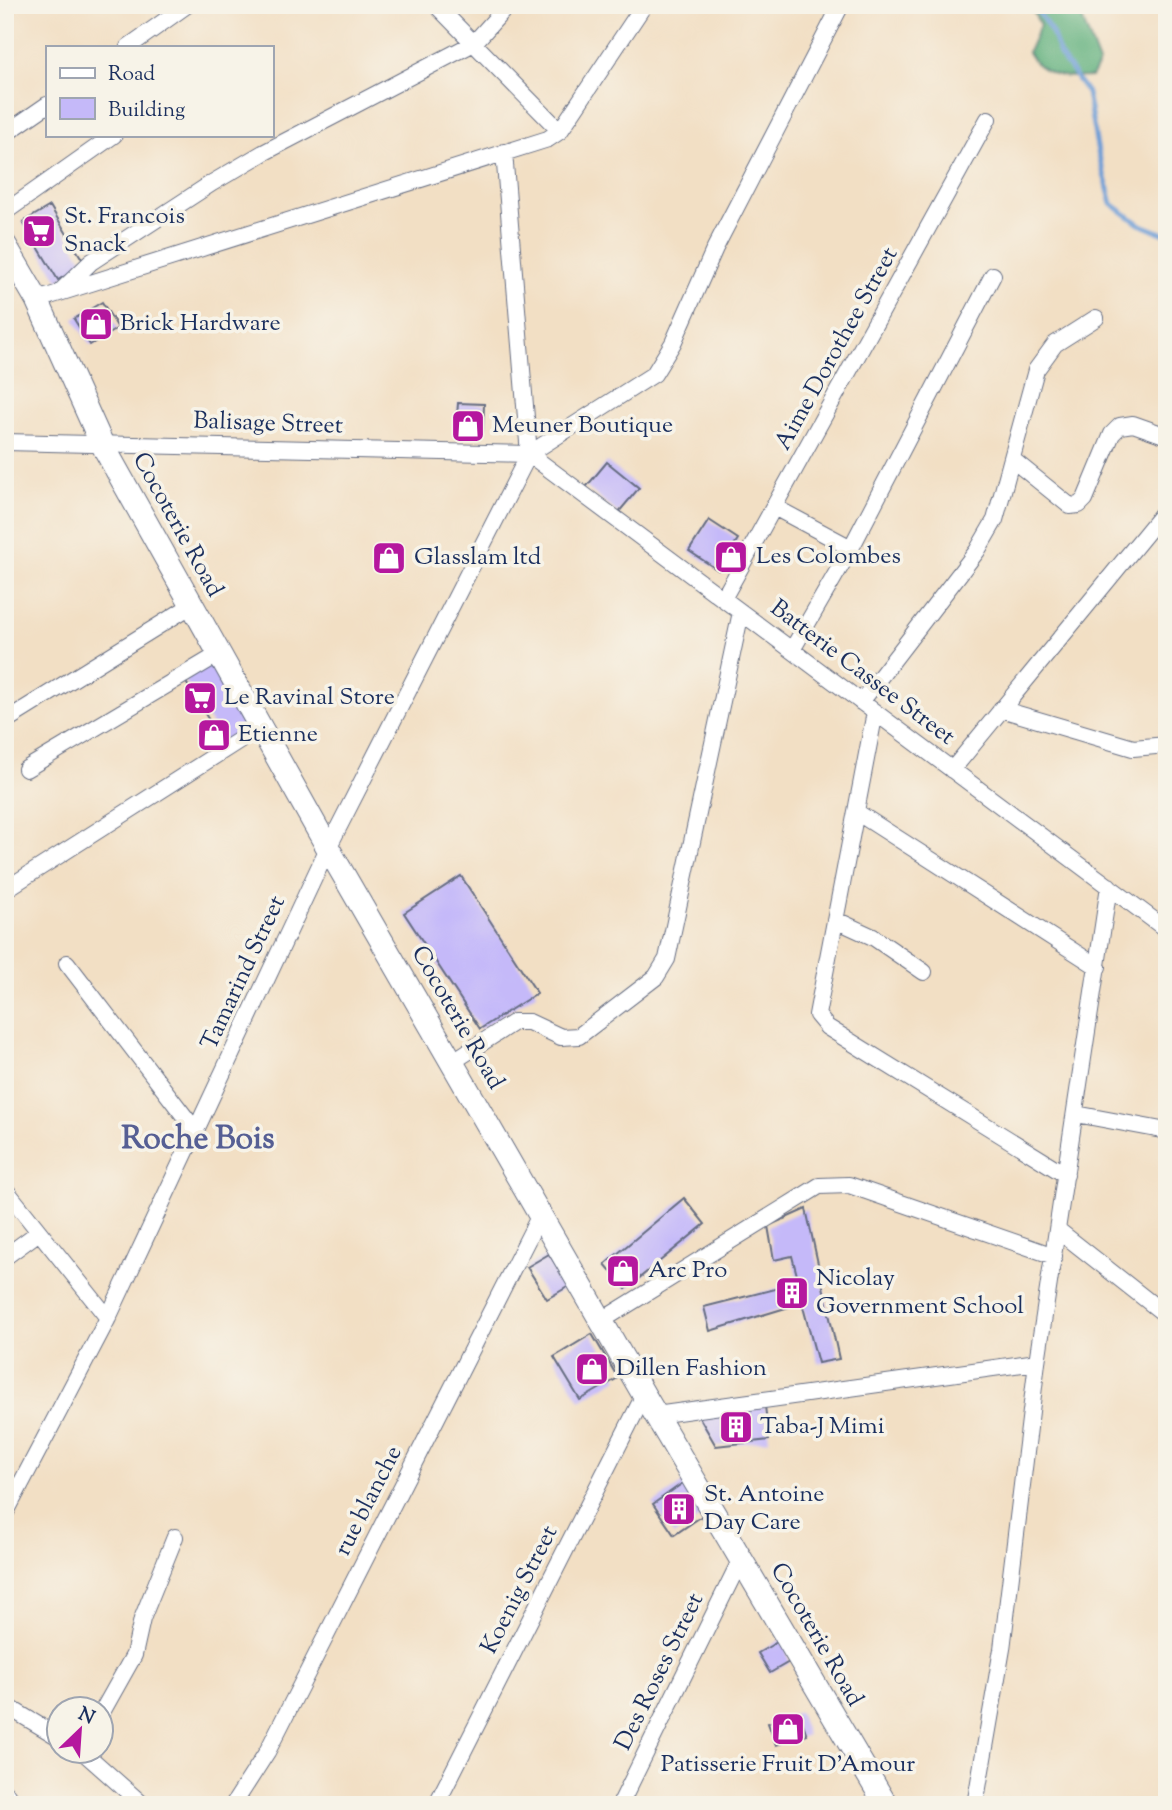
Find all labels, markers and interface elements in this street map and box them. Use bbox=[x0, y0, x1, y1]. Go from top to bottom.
legend bbox=[46, 46, 273, 136]
text: Road bbox=[108, 60, 155, 90]
text: Building bbox=[108, 96, 185, 126]
place label: St. Francois Snack bbox=[64, 200, 185, 262]
supermarket icon: St. Francois Snack bbox=[20, 212, 58, 250]
street label: Aime Dorothee Street bbox=[767, 241, 907, 457]
shop icon: Brick Hardware bbox=[77, 305, 115, 343]
place label: Brick Hardware bbox=[120, 307, 281, 341]
street label: Balisage Street bbox=[193, 404, 343, 444]
shop icon: Meuner Boutique bbox=[449, 407, 487, 445]
place label: Meuner Boutique bbox=[492, 409, 673, 443]
street label: Cocoterie Road bbox=[123, 446, 231, 604]
shop icon: Les Colombes bbox=[712, 538, 750, 576]
shop icon: Glasslam ltd bbox=[370, 539, 408, 577]
place label: Les Colombes bbox=[756, 540, 901, 574]
place label: Glasslam ltd bbox=[414, 541, 542, 575]
street label: Batterie Cassee Street bbox=[762, 592, 962, 754]
supermarket icon: Le Ravinal Store bbox=[181, 679, 219, 717]
place label: Le Ravinal Store bbox=[224, 681, 395, 715]
shop icon: Etienne bbox=[195, 716, 233, 754]
place label: Etienne bbox=[238, 718, 318, 752]
street label: Tamarind Street bbox=[193, 890, 295, 1056]
street label: Cocoterie Road bbox=[402, 940, 512, 1097]
district label: Roche Bois bbox=[121, 1117, 275, 1163]
shop icon: Arc Pro bbox=[604, 1252, 642, 1290]
place label: Arc Pro bbox=[648, 1254, 727, 1288]
place label: Nicolay Government School bbox=[816, 1262, 1024, 1324]
building icon: Nicolay Government School bbox=[773, 1274, 811, 1312]
shop icon: Dillen Fashion bbox=[573, 1350, 611, 1388]
place label: Dillen Fashion bbox=[616, 1352, 767, 1386]
building icon: Taba-J Mimi bbox=[717, 1408, 755, 1446]
place label: Taba-J Mimi bbox=[760, 1410, 885, 1444]
street label: rue blanche bbox=[327, 1440, 411, 1562]
place label: St. Antoine Day Care bbox=[704, 1478, 824, 1540]
building icon: St. Antoine Day Care bbox=[660, 1490, 698, 1528]
street label: Koenig Street bbox=[473, 1520, 567, 1660]
street label: Cocoterie Road bbox=[761, 1557, 871, 1714]
street label: Des Roses Street bbox=[607, 1587, 713, 1757]
north arrow bbox=[46, 1694, 116, 1764]
text: N bbox=[74, 1701, 99, 1732]
shop icon: Patisserie Fruit D'Amour bbox=[769, 1710, 807, 1748]
place label: Patisserie Fruit D'Amour bbox=[661, 1748, 915, 1782]

